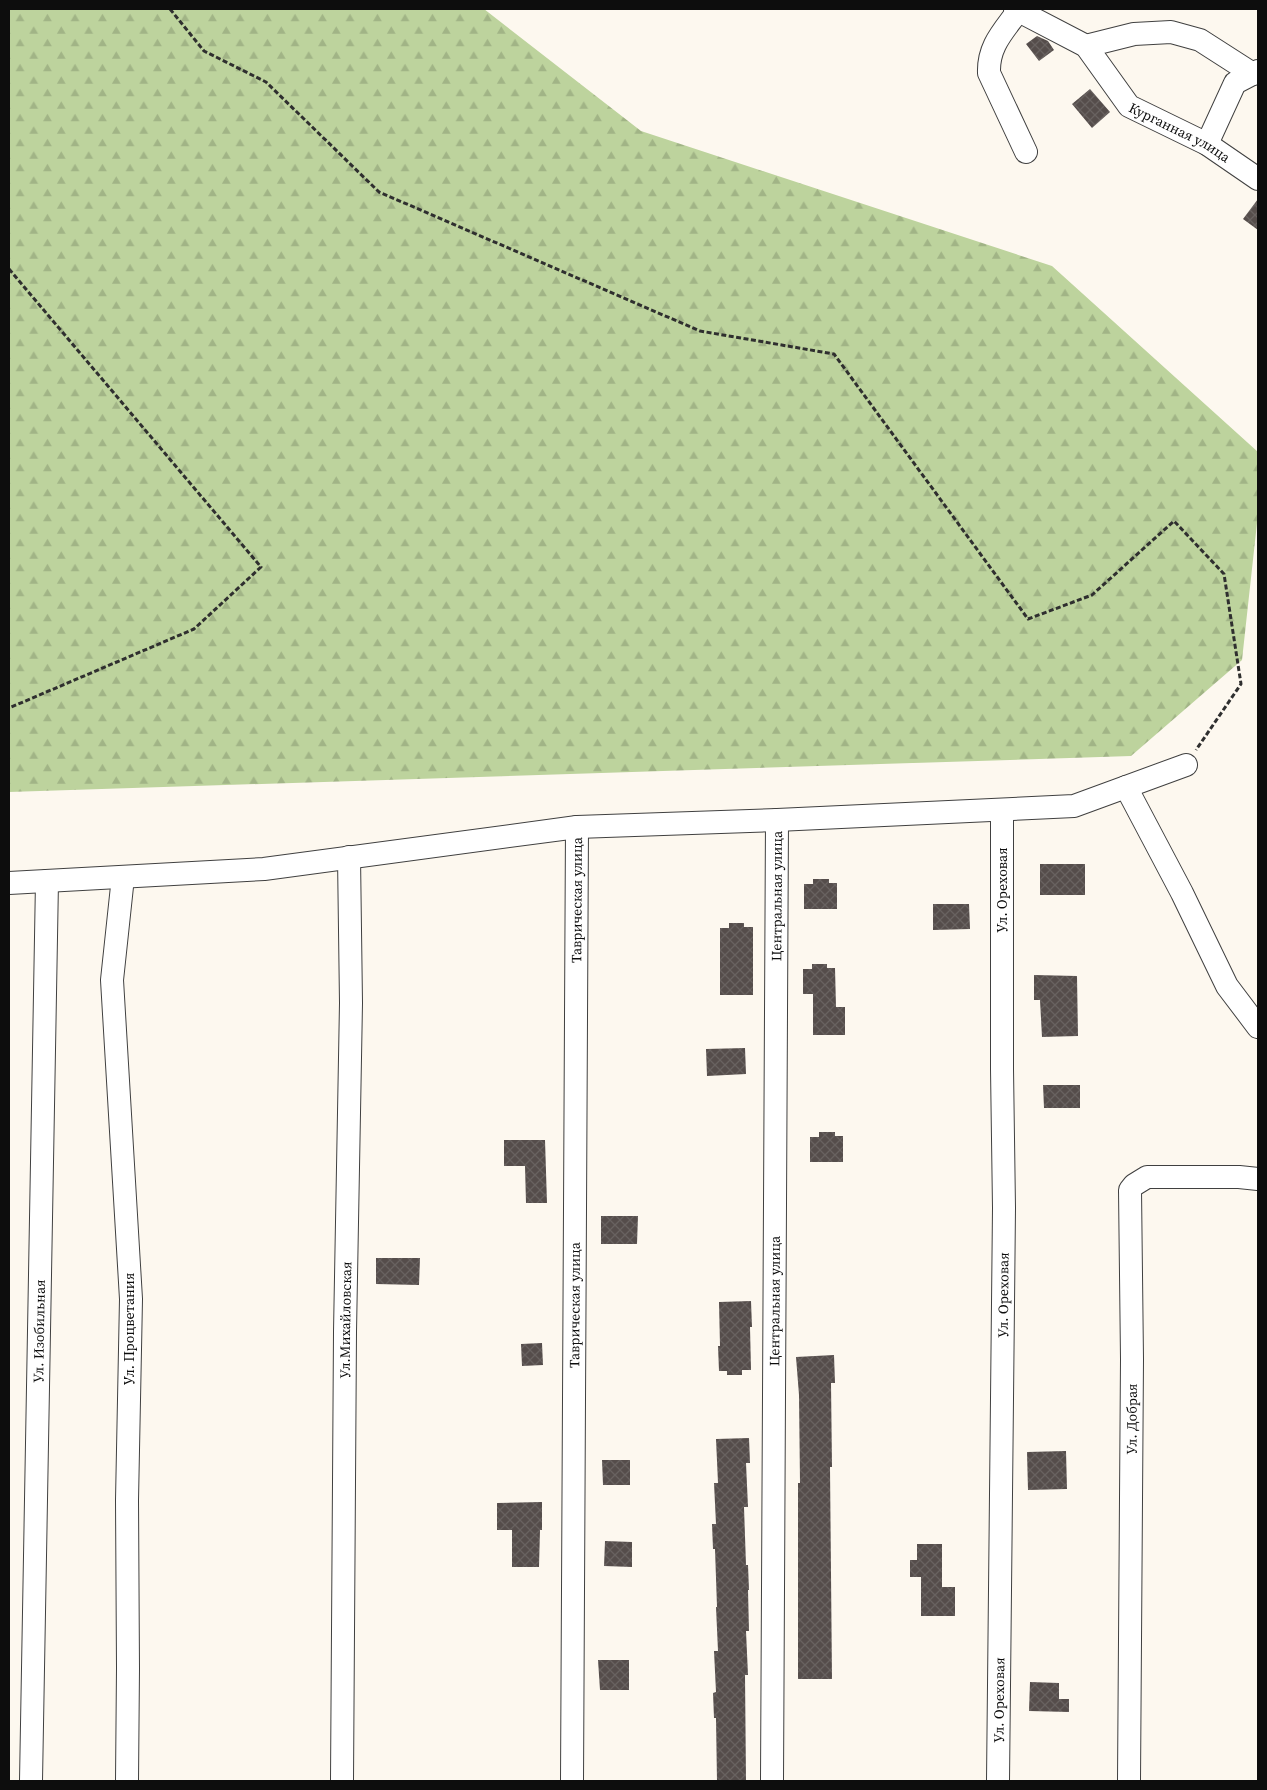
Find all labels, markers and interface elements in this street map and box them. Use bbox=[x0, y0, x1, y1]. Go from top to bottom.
street label: Курганная улица bbox=[1126, 97, 1235, 168]
street label: Центральная улица bbox=[766, 830, 787, 961]
street label: Таврическая улица bbox=[566, 836, 587, 963]
street label: Ул. Ореховая bbox=[992, 847, 1012, 933]
street label: Центральная улица bbox=[764, 1235, 785, 1366]
street label: Таврическая улица bbox=[564, 1241, 585, 1368]
street label: Ул. Ореховая bbox=[993, 1252, 1014, 1338]
street label: Ул.Михайловская bbox=[335, 1261, 356, 1379]
street label: Ул. Процветания bbox=[119, 1273, 139, 1385]
street label: Ул. Изобильная bbox=[28, 1279, 50, 1383]
street label: Ул. Добрая bbox=[1121, 1383, 1142, 1455]
street label: Ул. Ореховая bbox=[988, 1657, 1009, 1743]

